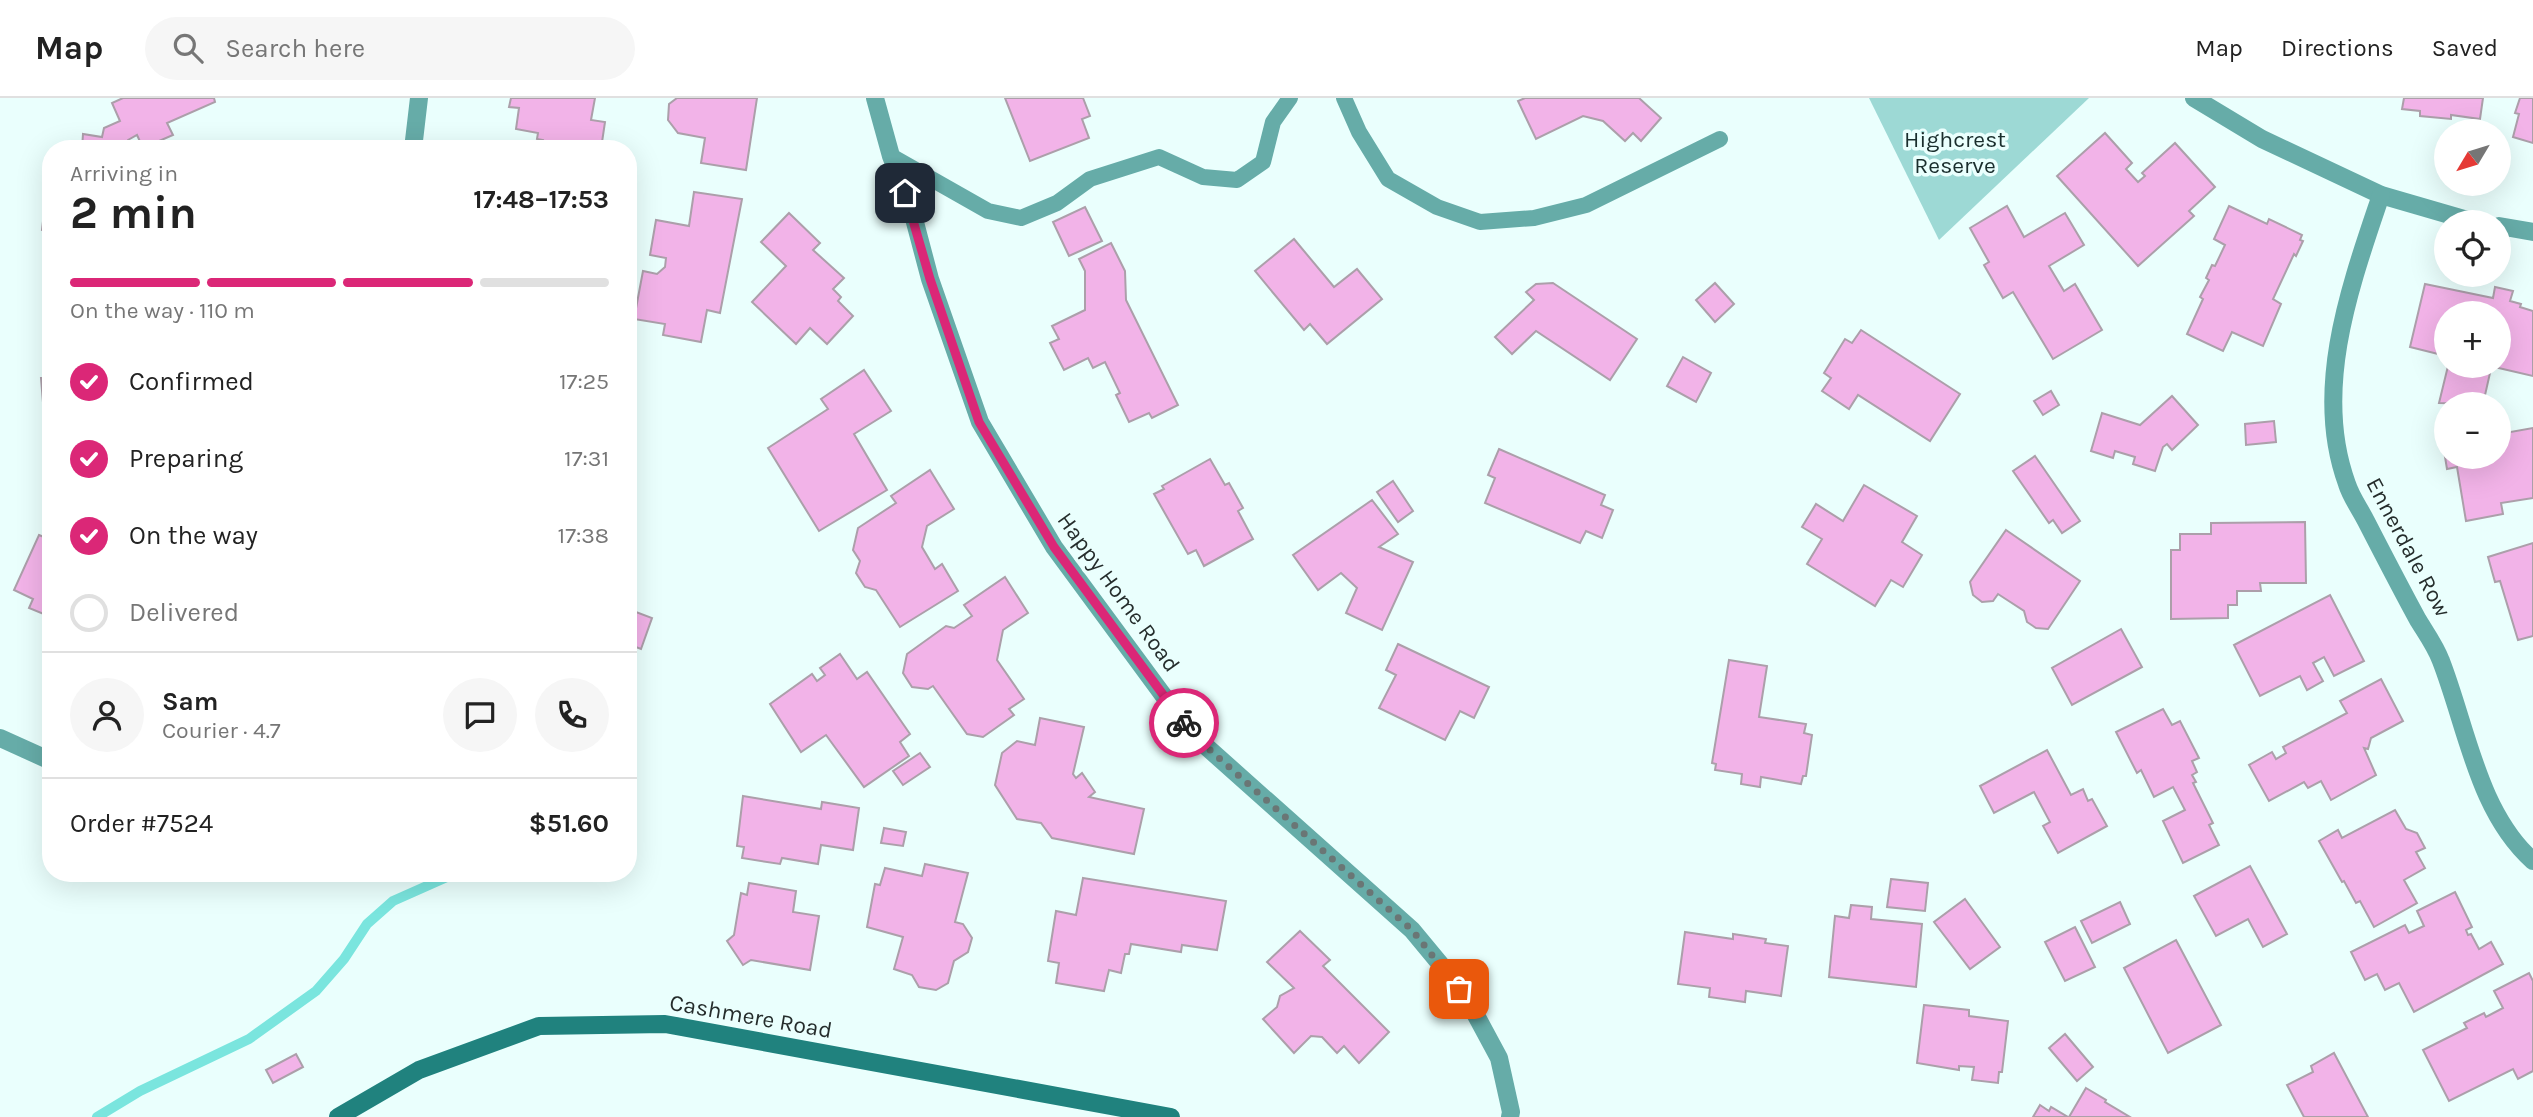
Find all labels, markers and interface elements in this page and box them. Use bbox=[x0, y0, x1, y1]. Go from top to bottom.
search box bbox=[145, 17, 635, 80]
text: Map bbox=[35, 29, 103, 67]
icon: search bbox=[169, 29, 207, 67]
text: Search here bbox=[225, 33, 365, 64]
text: Map bbox=[2195, 34, 2243, 62]
text: Directions bbox=[2281, 34, 2394, 62]
text: Saved bbox=[2432, 34, 2498, 62]
north arrow bbox=[2434, 119, 2511, 196]
map controls bbox=[2434, 119, 2511, 469]
park label: Highcrest Reserve bbox=[1904, 126, 2006, 179]
text: Arriving in bbox=[70, 160, 178, 187]
pin bbox=[875, 163, 935, 223]
icon: home bbox=[886, 174, 924, 212]
text: 17:48–17:53 bbox=[473, 184, 609, 215]
text: 2 min bbox=[70, 186, 197, 240]
button: locate bbox=[2434, 210, 2511, 287]
text: On the way · 110 m bbox=[70, 297, 255, 324]
button: + bbox=[2434, 301, 2511, 378]
icon: check bbox=[70, 363, 108, 401]
text: Confirmed bbox=[129, 366, 254, 397]
text: 17:25 bbox=[559, 368, 609, 395]
button: − bbox=[2434, 392, 2511, 469]
icon: check bbox=[70, 440, 108, 478]
text: Preparing bbox=[129, 443, 243, 474]
text: 17:31 bbox=[564, 445, 609, 472]
street label: Ennerdale Row bbox=[2360, 473, 2457, 622]
street label: Happy Home Road bbox=[1052, 507, 1186, 677]
icon: check bbox=[70, 517, 108, 555]
text: On the way bbox=[129, 520, 258, 551]
text: 17:38 bbox=[558, 522, 609, 549]
text: Delivered bbox=[129, 597, 239, 628]
button: person bbox=[70, 678, 144, 752]
button: chat bbox=[443, 678, 517, 752]
button: phone bbox=[535, 678, 609, 752]
text: Sam bbox=[162, 686, 218, 717]
courier bbox=[1149, 688, 1219, 758]
icon: bike bbox=[1165, 704, 1203, 742]
text: Courier · 4.7 bbox=[162, 717, 281, 744]
text: Order #7524 bbox=[70, 808, 213, 839]
text: $51.60 bbox=[529, 808, 609, 839]
pin bbox=[1429, 959, 1489, 1019]
icon: bag bbox=[1440, 970, 1478, 1008]
street label: Cashmere Road bbox=[668, 989, 834, 1044]

